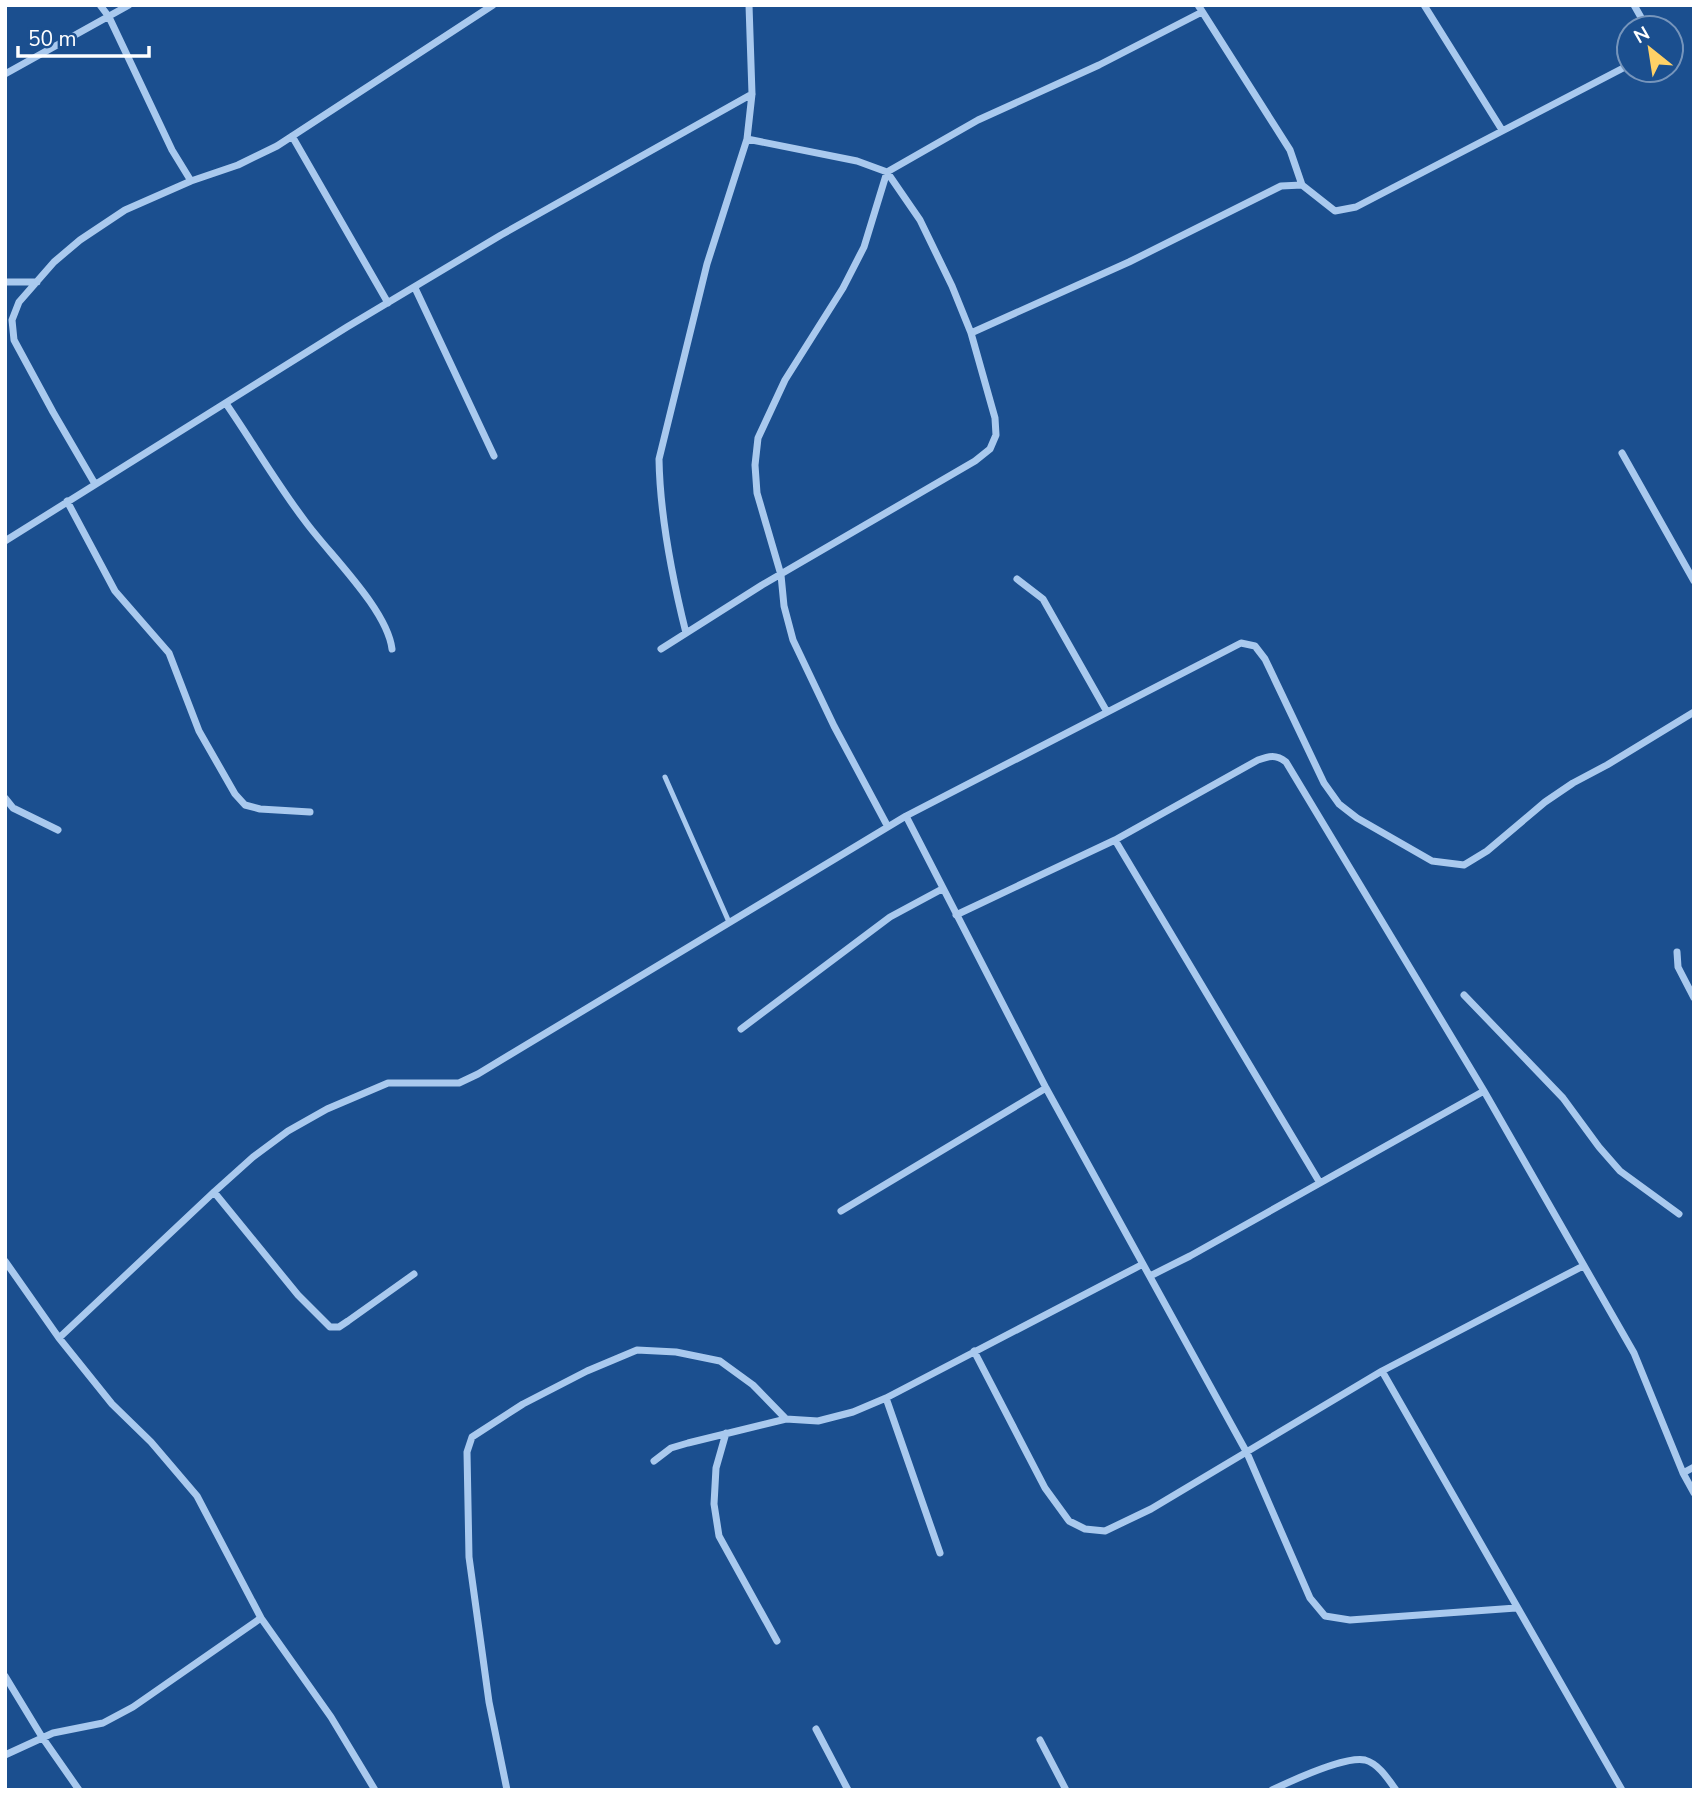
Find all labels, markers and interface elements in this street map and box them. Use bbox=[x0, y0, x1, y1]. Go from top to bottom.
scale bar bbox=[18, 14, 149, 58]
north arrow bbox=[1615, 14, 1685, 84]
text: N bbox=[1629, 20, 1655, 50]
text: 50 m bbox=[28, 25, 77, 53]

